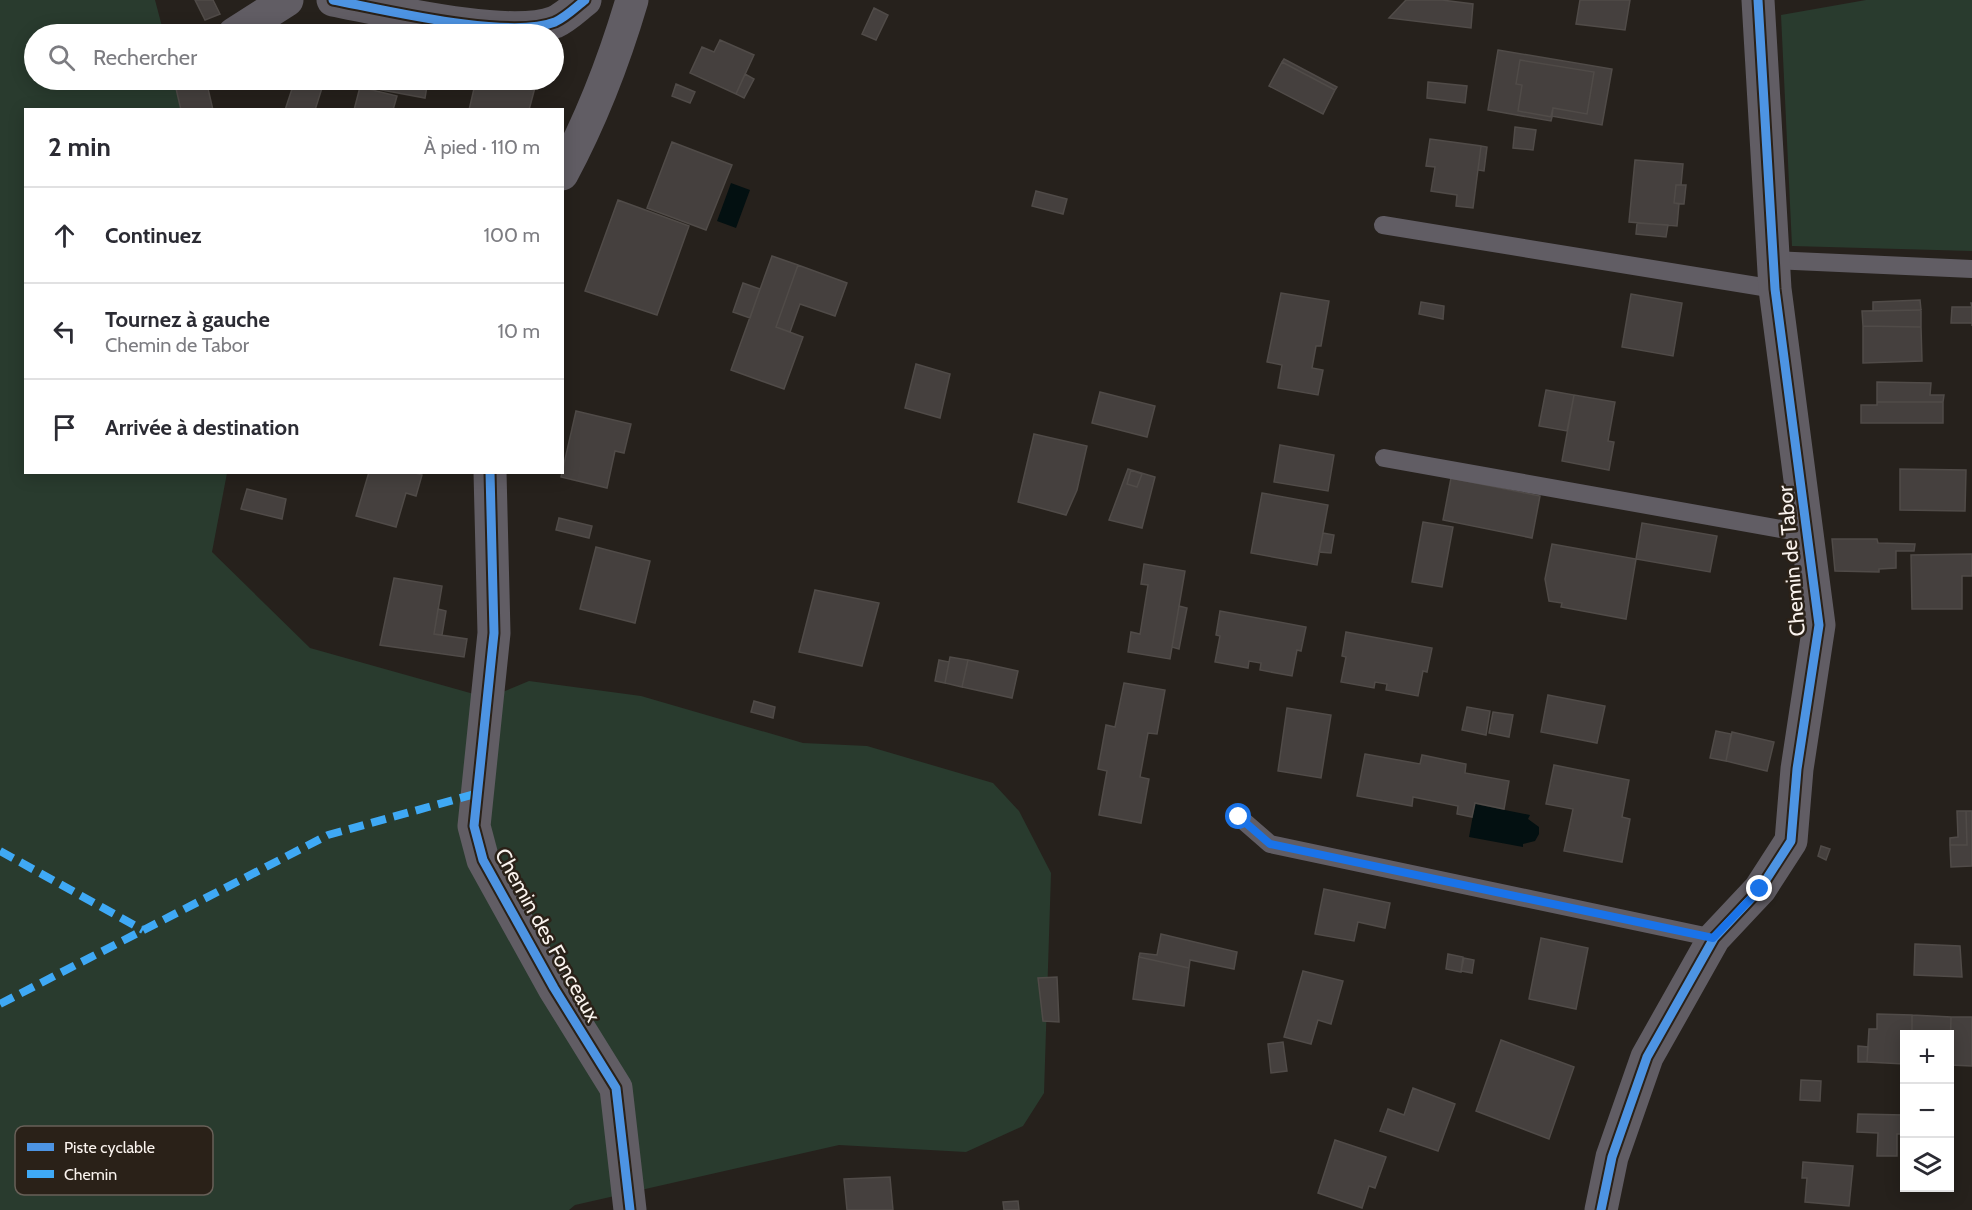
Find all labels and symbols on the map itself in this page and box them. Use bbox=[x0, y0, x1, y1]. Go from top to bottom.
street label: Chemin de Tabor bbox=[1772, 484, 1810, 637]
route start bbox=[1225, 803, 1251, 829]
street label: Chemin des Fonceaux bbox=[490, 844, 606, 1026]
route end bbox=[1746, 875, 1772, 901]
legend bbox=[15, 1126, 213, 1195]
text: Piste cyclable bbox=[64, 1138, 155, 1157]
text: Chemin bbox=[64, 1165, 117, 1184]

